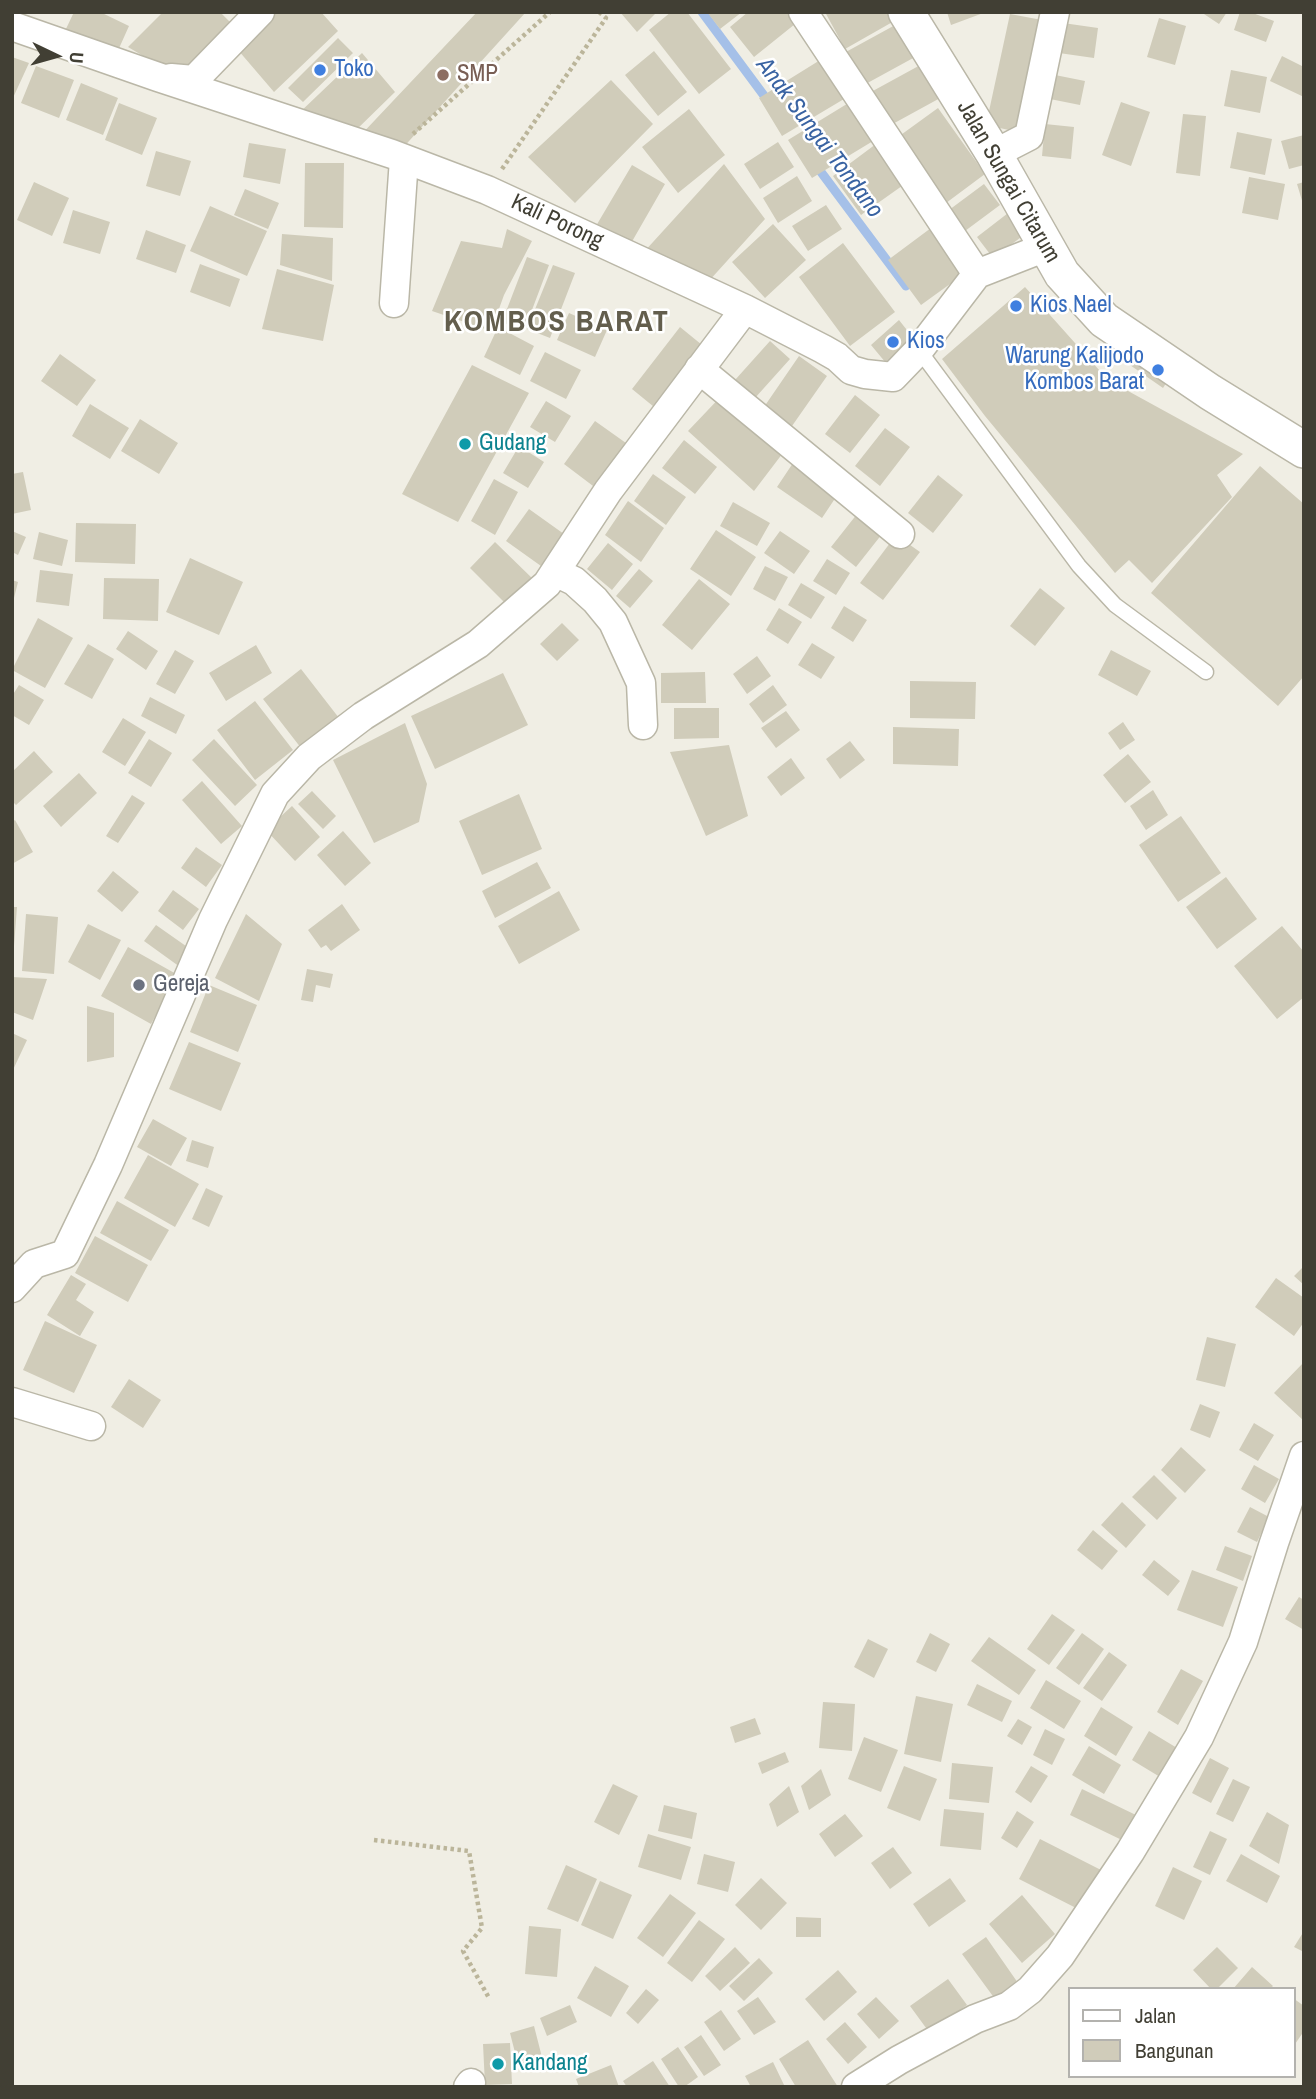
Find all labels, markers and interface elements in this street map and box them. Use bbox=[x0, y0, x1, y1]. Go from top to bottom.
north arrow bbox=[21, 21, 91, 91]
text: U bbox=[63, 51, 90, 65]
water label: Anak Sungai Tondano bbox=[749, 52, 889, 224]
place label: Toko bbox=[334, 56, 374, 84]
place label: SMP bbox=[457, 61, 498, 89]
marker: Toko bbox=[312, 62, 328, 78]
marker: SMP bbox=[435, 67, 451, 83]
street label: Jalan Sungai Citarum bbox=[950, 96, 1066, 268]
street label: Kali Porong bbox=[507, 189, 607, 255]
place label: Kios Nael bbox=[1030, 292, 1112, 320]
marker: Kios Nael bbox=[1008, 298, 1024, 314]
district label: KOMBOS BARAT bbox=[446, 305, 668, 341]
place label: Kios bbox=[907, 328, 945, 356]
marker: Kios bbox=[885, 334, 901, 350]
place label: Warung Kalijodo Kombos Barat bbox=[1005, 343, 1144, 397]
marker: Warung Kalijodo Kombos Barat bbox=[1150, 362, 1166, 378]
place label: Gudang bbox=[479, 430, 546, 458]
marker: Gudang bbox=[457, 436, 473, 452]
place label: Gereja bbox=[153, 971, 210, 999]
marker: Gereja bbox=[131, 977, 147, 993]
legend bbox=[1068, 1987, 1295, 2078]
text: Jalan bbox=[1135, 2001, 1176, 2030]
text: Bangunan bbox=[1135, 2036, 1214, 2065]
place label: Kandang bbox=[512, 2050, 588, 2078]
marker: Kandang bbox=[490, 2056, 506, 2072]

